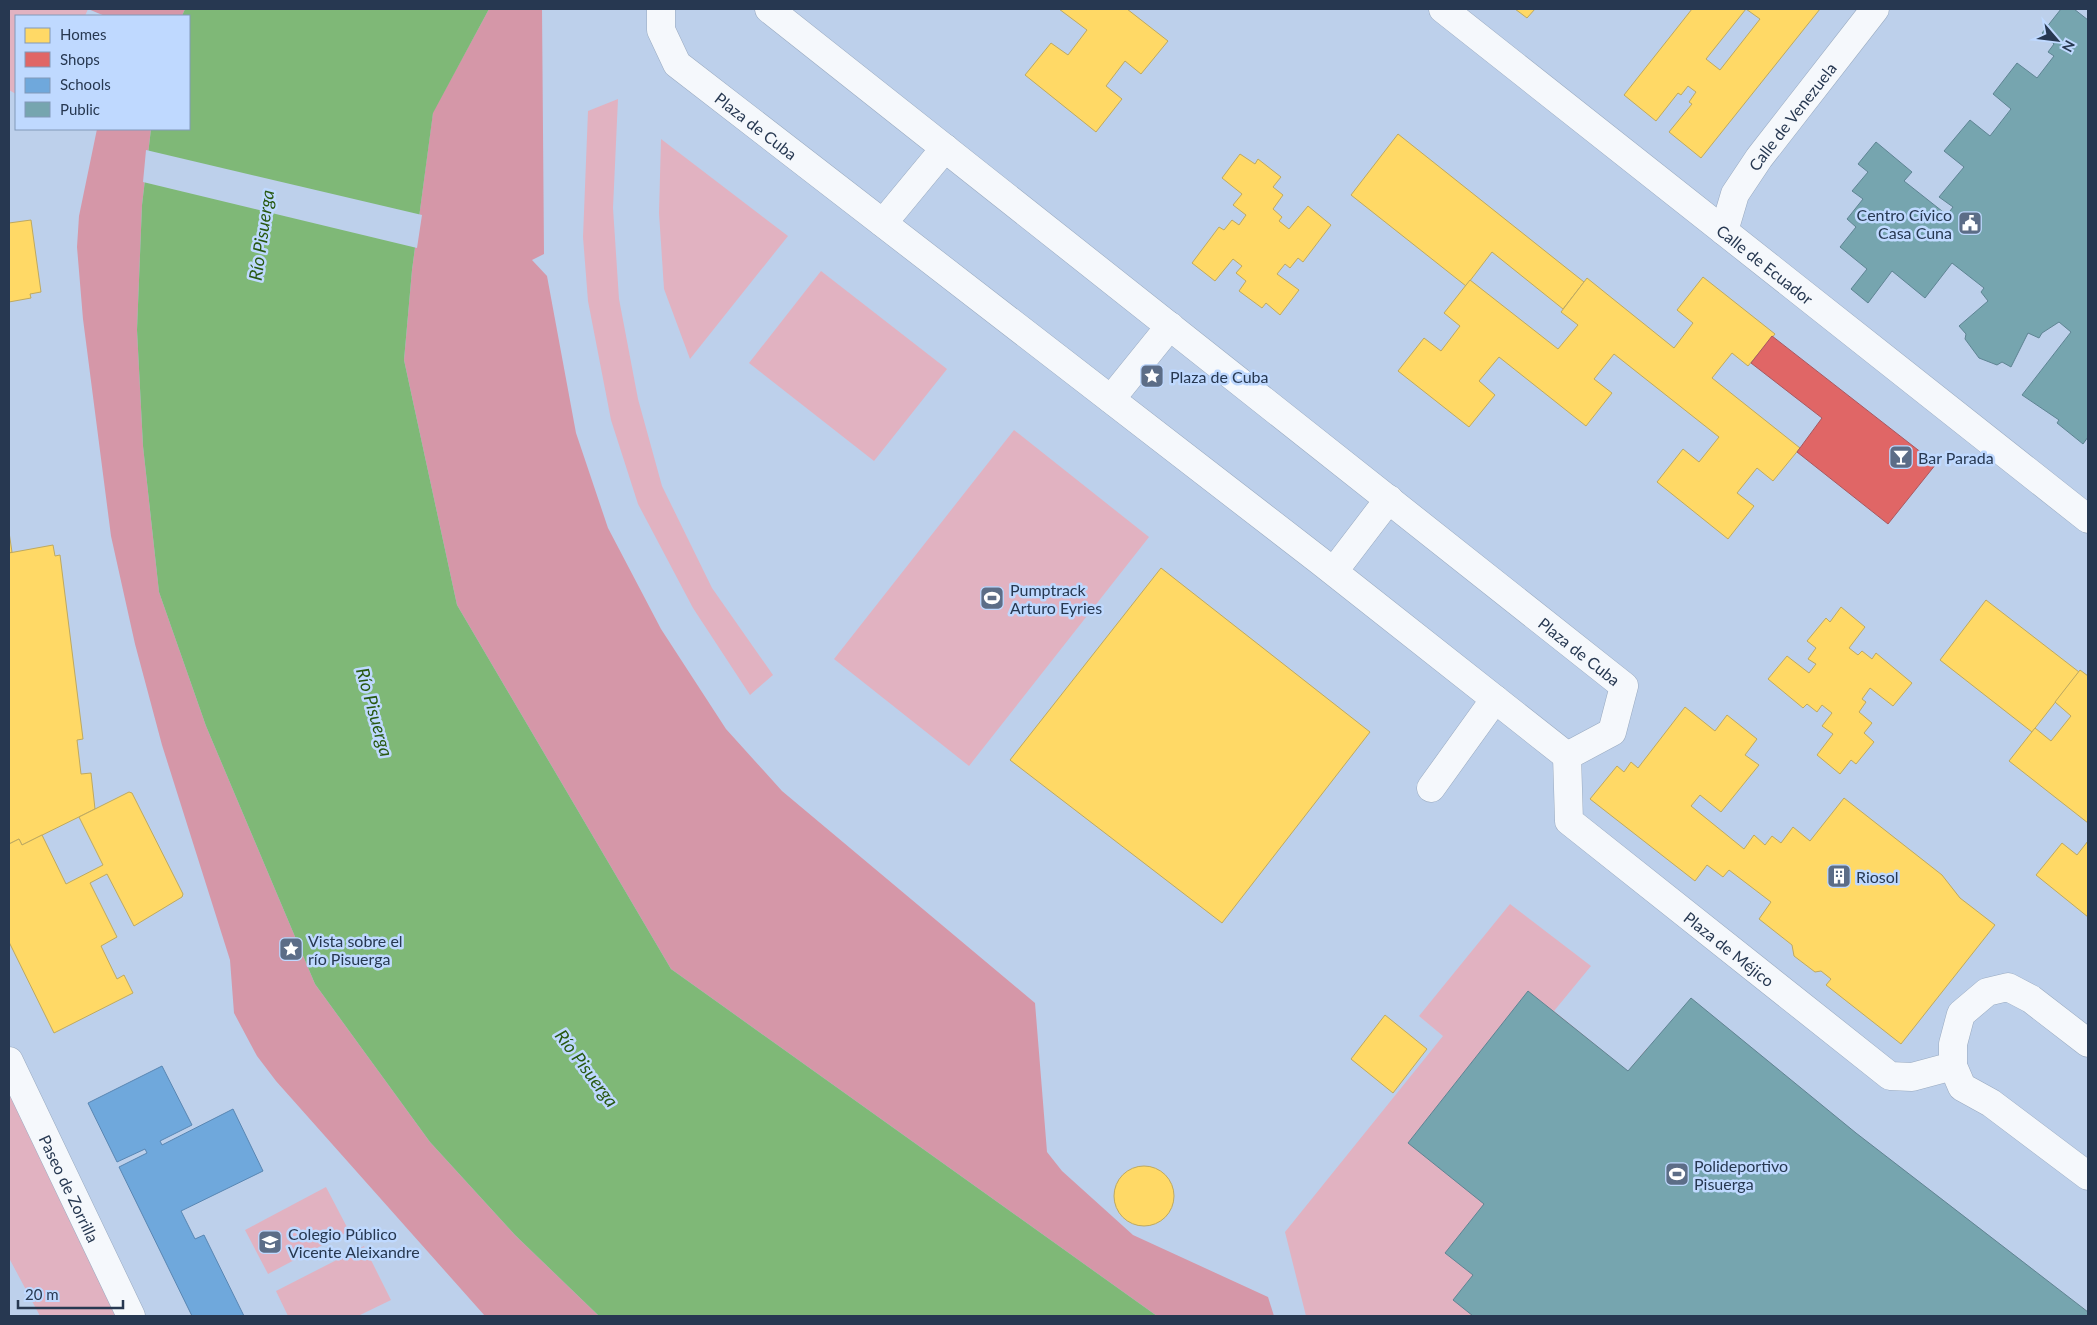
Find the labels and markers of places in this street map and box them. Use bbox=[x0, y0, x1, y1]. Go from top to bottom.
place label: Centro Cívico Casa Cuna bbox=[1857, 205, 1952, 242]
public building icon: Centro Cívico Casa Cuna bbox=[1957, 210, 1983, 236]
place icon: Plaza de Cuba bbox=[1139, 363, 1165, 389]
place label: Plaza de Cuba bbox=[1170, 367, 1268, 386]
bar icon: Bar Parada bbox=[1888, 444, 1914, 470]
place label: Bar Parada bbox=[1918, 448, 1994, 467]
place label: Pumptrack Arturo Eyries bbox=[1010, 580, 1102, 617]
sports icon: Pumptrack Arturo Eyries bbox=[979, 585, 1005, 611]
building icon: Riosol bbox=[1826, 863, 1852, 889]
place label: Riosol bbox=[1856, 867, 1899, 886]
place label: Vista sobre el río Pisuerga bbox=[308, 931, 403, 968]
place icon: Vista sobre el río Pisuerga bbox=[278, 936, 304, 962]
place label: Polideportivo Pisuerga bbox=[1694, 1156, 1788, 1193]
sports icon: Polideportivo Pisuerga bbox=[1664, 1161, 1690, 1187]
place label: Colegio Público Vicente Aleixandre bbox=[288, 1224, 420, 1261]
school or university icon: Colegio Público Vicente Aleixandre bbox=[257, 1229, 283, 1255]

